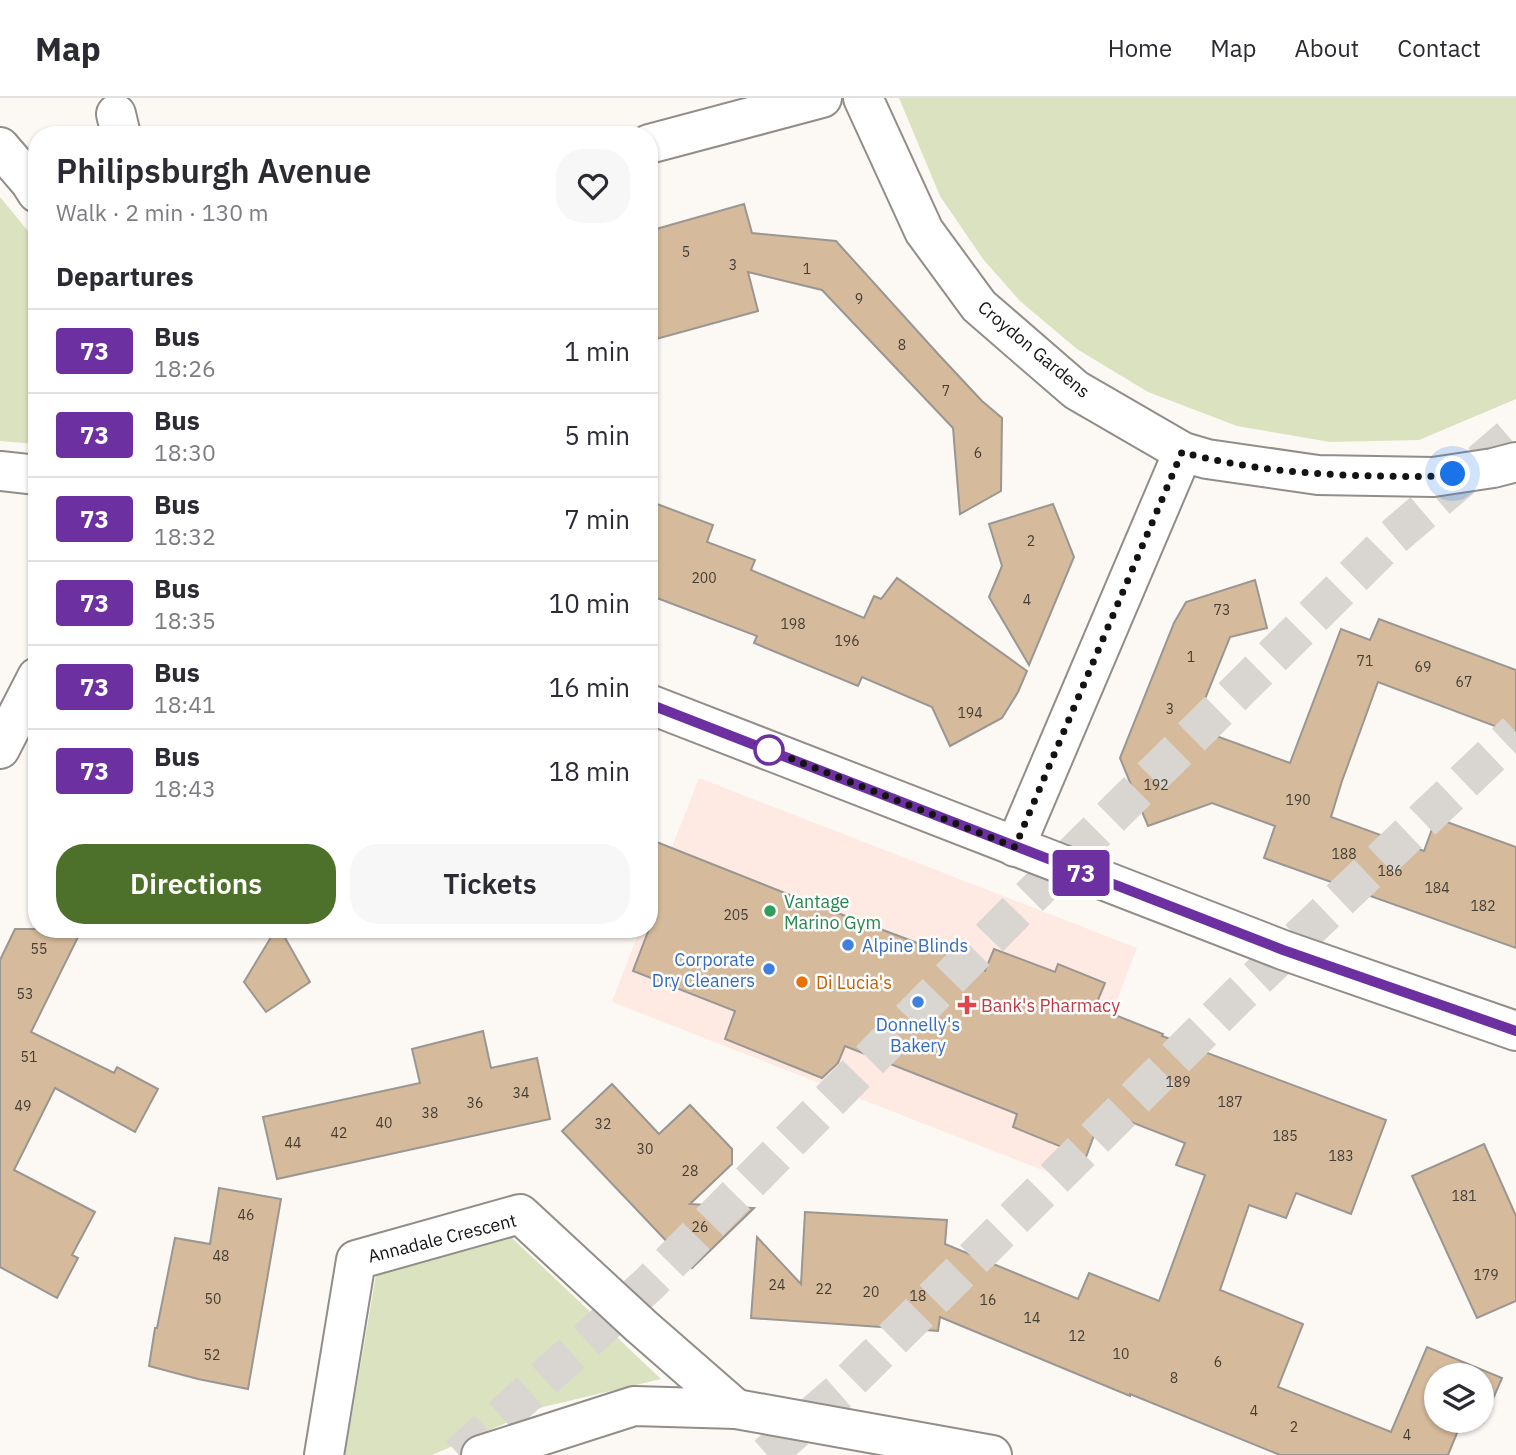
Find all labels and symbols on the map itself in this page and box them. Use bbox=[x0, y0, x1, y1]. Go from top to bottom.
house number: 5 bbox=[682, 243, 690, 261]
house number: 3 bbox=[729, 256, 737, 274]
house number: 1 bbox=[803, 260, 811, 278]
house number: 9 bbox=[855, 290, 863, 308]
street label: Croydon Gardens bbox=[973, 295, 1095, 403]
house number: 8 bbox=[898, 336, 906, 354]
house number: 7 bbox=[942, 382, 950, 400]
house number: 6 bbox=[974, 444, 982, 462]
your location bbox=[1435, 456, 1470, 491]
house number: 2 bbox=[1027, 532, 1035, 550]
house number: 200 bbox=[691, 569, 717, 587]
house number: 4 bbox=[1023, 591, 1031, 609]
house number: 73 bbox=[1214, 601, 1230, 619]
house number: 198 bbox=[780, 615, 806, 633]
house number: 196 bbox=[834, 632, 860, 650]
house number: 1 bbox=[1187, 648, 1195, 666]
house number: 71 bbox=[1357, 652, 1373, 670]
house number: 69 bbox=[1415, 658, 1431, 676]
house number: 67 bbox=[1456, 673, 1472, 691]
house number: 3 bbox=[1166, 700, 1174, 718]
house number: 194 bbox=[957, 704, 983, 722]
unlabelled marker bbox=[754, 735, 784, 765]
house number: 192 bbox=[1143, 776, 1169, 794]
house number: 190 bbox=[1285, 791, 1311, 809]
house number: 188 bbox=[1331, 845, 1357, 863]
line badge: 73 bbox=[1050, 850, 1112, 896]
house number: 186 bbox=[1377, 862, 1403, 880]
house number: 184 bbox=[1424, 879, 1450, 897]
place label: Vantage Marino Gym bbox=[784, 890, 881, 934]
house number: 182 bbox=[1470, 897, 1496, 915]
marker: Vantage Marino Gym bbox=[762, 903, 778, 919]
house number: 205 bbox=[723, 906, 749, 924]
place label: Alpine Blinds bbox=[862, 934, 968, 957]
marker: Alpine Blinds bbox=[840, 937, 856, 953]
house number: 55 bbox=[31, 940, 47, 958]
place label: Corporate Dry Cleaners bbox=[652, 948, 755, 992]
marker: Corporate Dry Cleaners bbox=[761, 961, 777, 977]
place label: Di Lucia's bbox=[816, 971, 892, 994]
marker: Di Lucia's bbox=[794, 974, 810, 990]
house number: 53 bbox=[17, 985, 33, 1003]
marker: Donnelly's Bakery bbox=[910, 994, 926, 1010]
place label: Bank's Pharmacy bbox=[981, 994, 1120, 1017]
marker: Bank's Pharmacy bbox=[959, 997, 975, 1013]
place label: Donnelly's Bakery bbox=[876, 1013, 960, 1057]
house number: 51 bbox=[21, 1048, 37, 1066]
house number: 189 bbox=[1165, 1073, 1191, 1091]
house number: 34 bbox=[513, 1084, 529, 1102]
house number: 187 bbox=[1217, 1093, 1243, 1111]
house number: 36 bbox=[467, 1094, 483, 1112]
house number: 49 bbox=[15, 1097, 31, 1115]
house number: 38 bbox=[422, 1104, 438, 1122]
house number: 40 bbox=[376, 1114, 392, 1132]
house number: 32 bbox=[595, 1115, 611, 1133]
house number: 42 bbox=[331, 1124, 347, 1142]
house number: 185 bbox=[1272, 1127, 1298, 1145]
house number: 44 bbox=[285, 1134, 301, 1152]
house number: 30 bbox=[637, 1140, 653, 1158]
house number: 183 bbox=[1328, 1147, 1354, 1165]
house number: 28 bbox=[682, 1162, 698, 1180]
house number: 181 bbox=[1451, 1187, 1477, 1205]
house number: 46 bbox=[238, 1206, 254, 1224]
street label: Annadale Crescent bbox=[365, 1208, 519, 1268]
house number: 26 bbox=[692, 1218, 708, 1236]
house number: 48 bbox=[213, 1247, 229, 1265]
house number: 179 bbox=[1473, 1266, 1499, 1284]
house number: 24 bbox=[769, 1276, 785, 1294]
house number: 22 bbox=[816, 1280, 832, 1298]
house number: 20 bbox=[863, 1283, 879, 1301]
house number: 18 bbox=[910, 1287, 926, 1305]
house number: 50 bbox=[205, 1290, 221, 1308]
house number: 16 bbox=[980, 1291, 996, 1309]
house number: 14 bbox=[1024, 1309, 1040, 1327]
house number: 12 bbox=[1069, 1327, 1085, 1345]
house number: 10 bbox=[1113, 1345, 1129, 1363]
house number: 52 bbox=[204, 1346, 220, 1364]
house number: 6 bbox=[1214, 1353, 1222, 1371]
house number: 8 bbox=[1170, 1369, 1178, 1387]
house number: 4 bbox=[1250, 1402, 1258, 1420]
house number: 2 bbox=[1290, 1418, 1298, 1436]
house number: 4 bbox=[1403, 1426, 1411, 1444]

